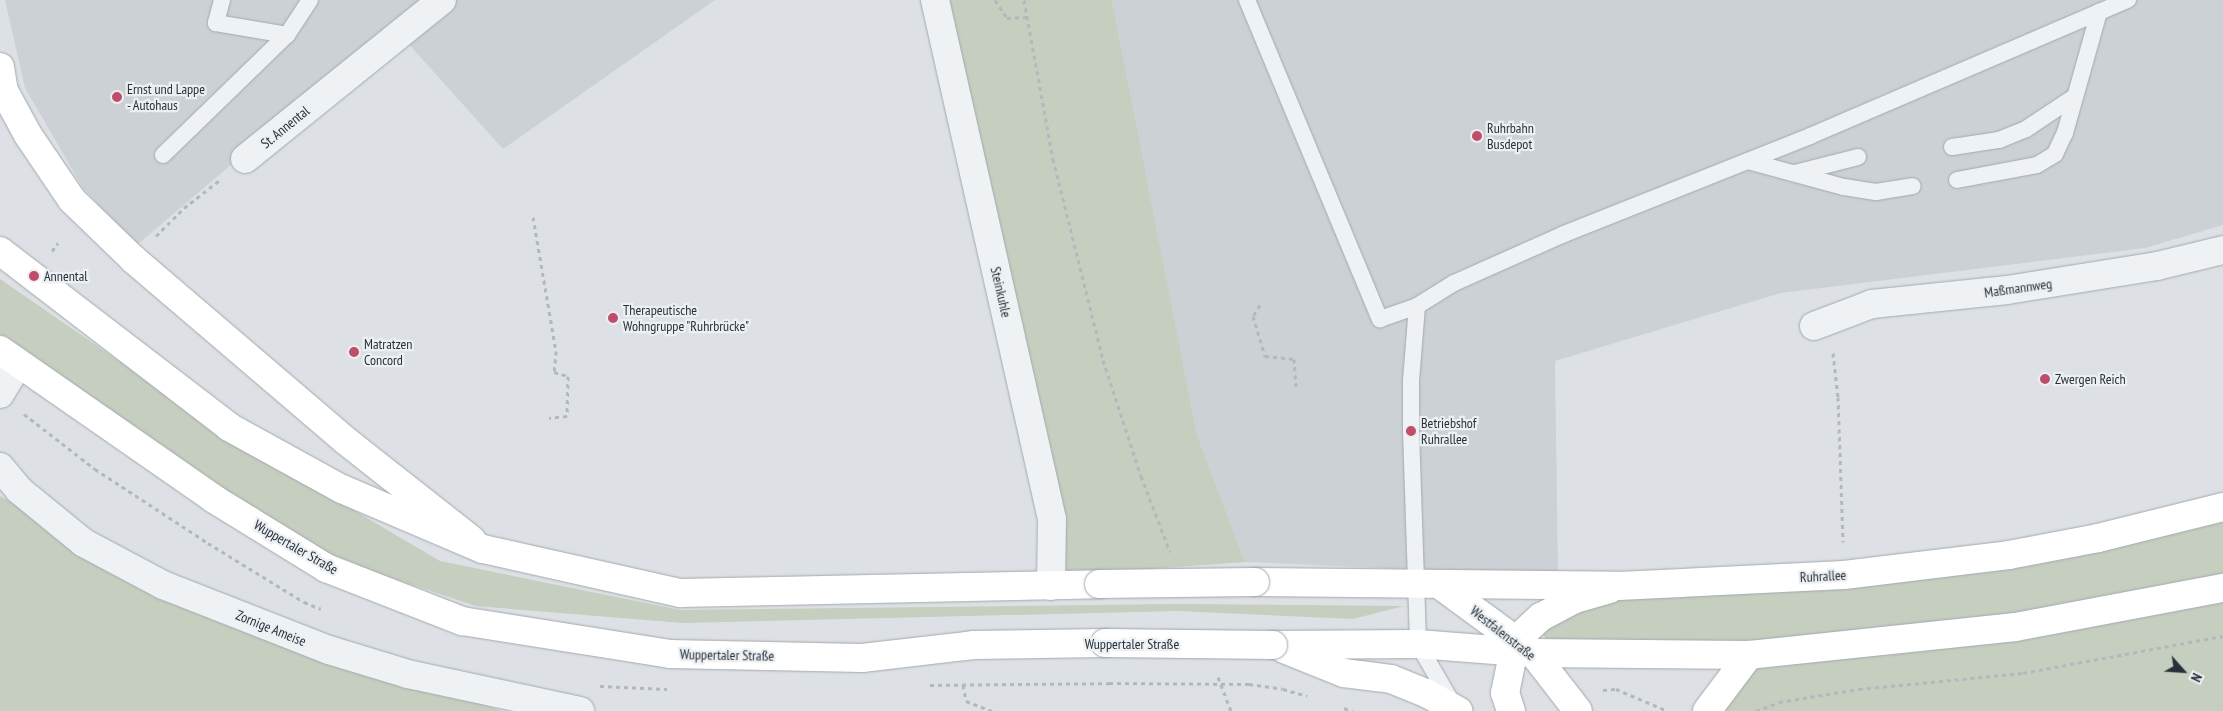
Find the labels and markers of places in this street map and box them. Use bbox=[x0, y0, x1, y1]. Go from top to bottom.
place label: Ernst und Lappe - Autohaus bbox=[127, 81, 205, 114]
marker: Ernst und Lappe - Autohaus bbox=[111, 91, 123, 103]
place label: Ruhrbahn Busdepot bbox=[1487, 120, 1534, 152]
marker: Ruhrbahn Busdepot bbox=[1471, 130, 1483, 142]
place label: Annental bbox=[44, 268, 88, 284]
marker: Annental bbox=[28, 270, 40, 282]
place label: Therapeutische Wohngruppe "Ruhrbrücke" bbox=[623, 302, 750, 334]
marker: Therapeutische Wohngruppe "Ruhrbrücke" bbox=[607, 312, 619, 324]
place label: Matratzen Concord bbox=[364, 336, 412, 368]
marker: Matratzen Concord bbox=[348, 346, 360, 358]
place label: Zwergen Reich bbox=[2055, 371, 2126, 387]
marker: Zwergen Reich bbox=[2039, 373, 2051, 385]
place label: Betriebshof Ruhrallee bbox=[1421, 415, 1476, 448]
marker: Betriebshof Ruhrallee bbox=[1405, 425, 1417, 437]

